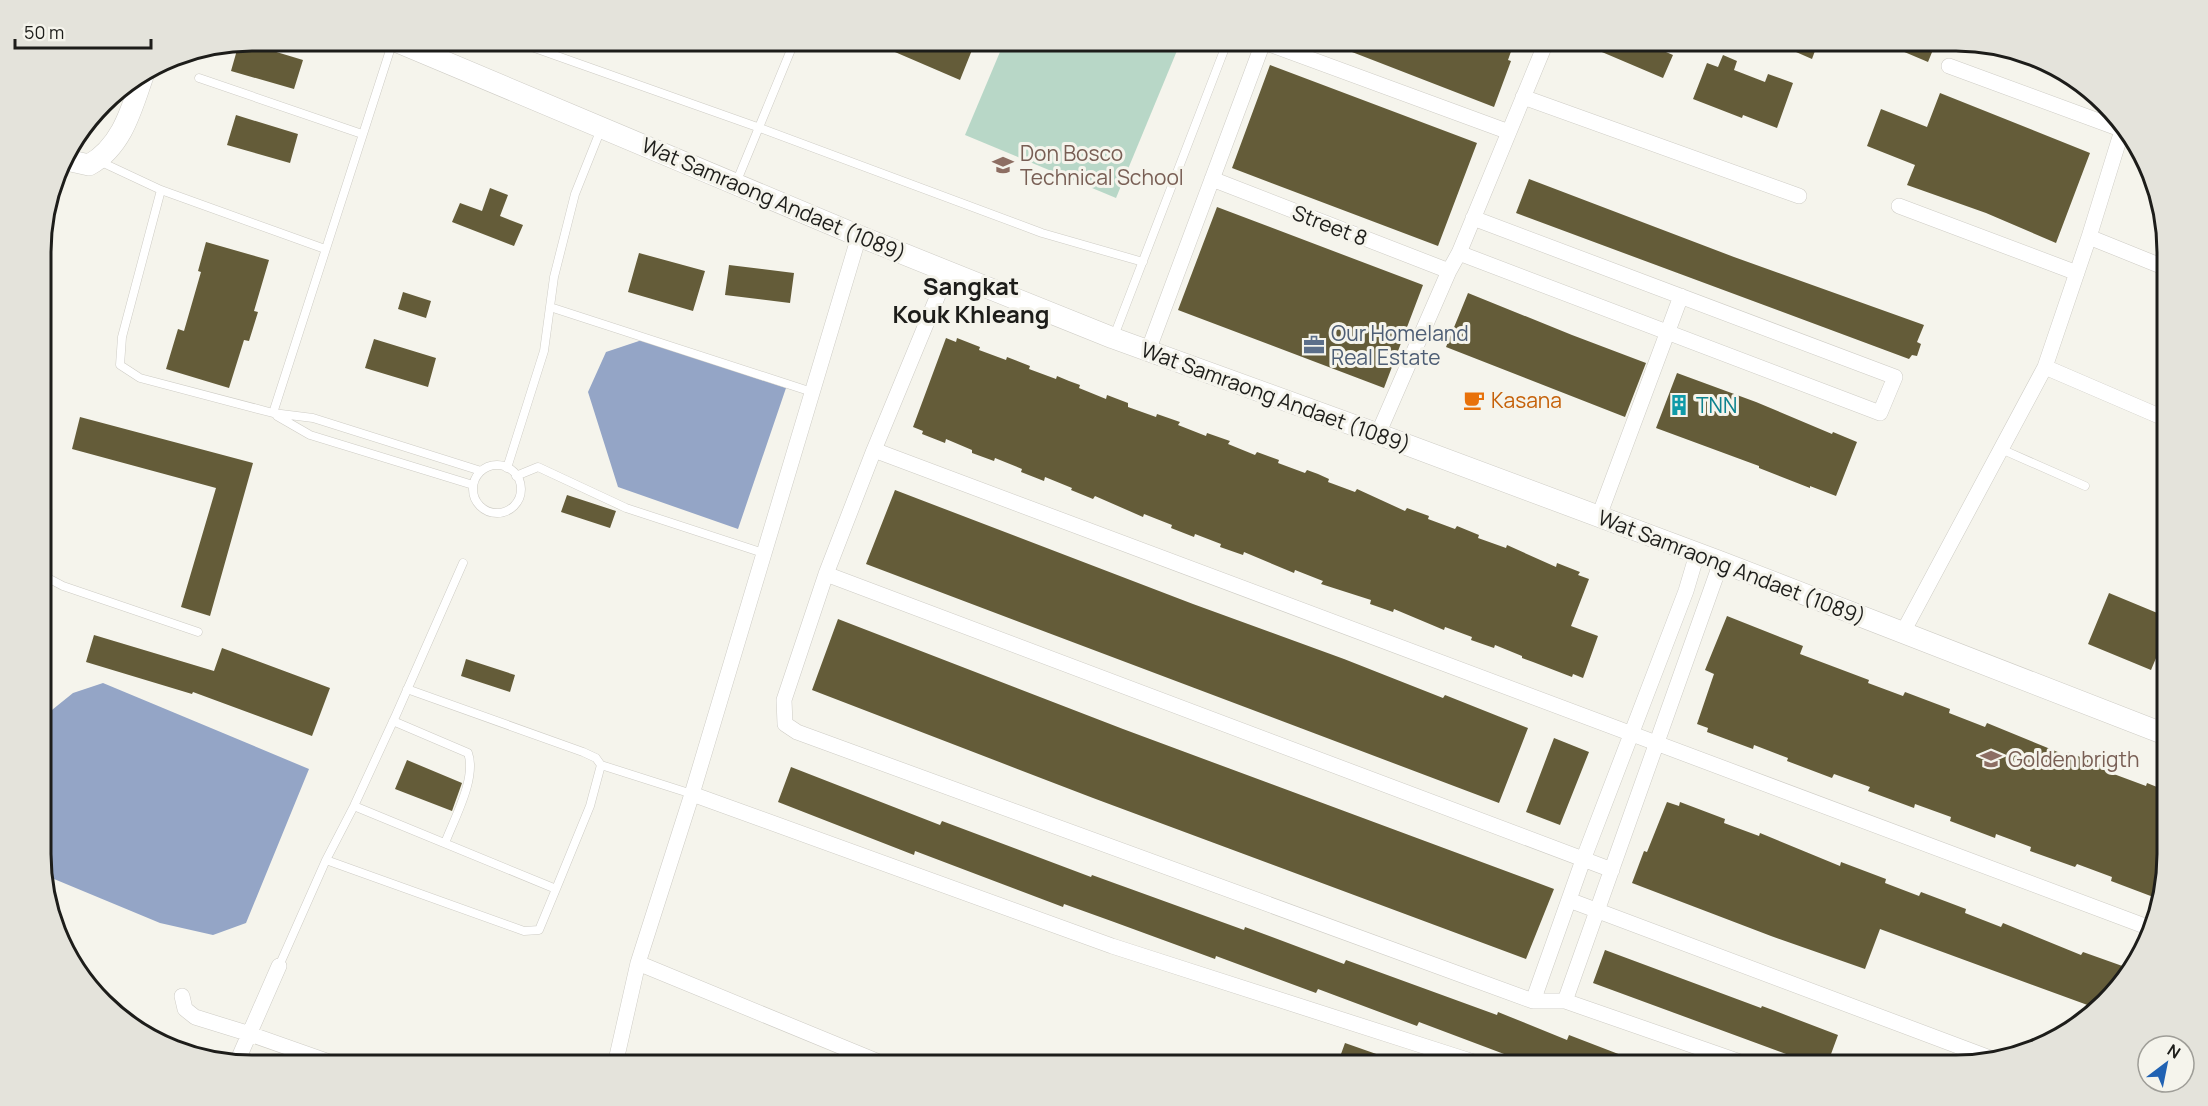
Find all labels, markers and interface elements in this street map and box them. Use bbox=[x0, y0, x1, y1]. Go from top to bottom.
scale bar bbox=[15, 12, 152, 50]
text: 50 m bbox=[24, 20, 64, 44]
street label: Wat Samraong Andaet (1089) bbox=[638, 131, 910, 267]
place label: Don Bosco Technical School bbox=[1020, 139, 1184, 191]
school or university icon: Don Bosco Technical School bbox=[991, 153, 1015, 177]
street label: Street 8 bbox=[1289, 198, 1371, 252]
district label: Sangkat Kouk Khleang bbox=[892, 269, 1050, 330]
place label: Our Homeland Real Estate bbox=[1331, 319, 1469, 371]
office icon: Our Homeland Real Estate bbox=[1302, 333, 1326, 357]
street label: Wat Samraong Andaet (1089) bbox=[1138, 335, 1414, 459]
place label: Kasana bbox=[1491, 386, 1562, 414]
cafe icon: Kasana bbox=[1462, 388, 1486, 412]
place label: TNN bbox=[1696, 391, 1737, 419]
building icon: TNN bbox=[1667, 393, 1691, 417]
street label: Wat Samraong Andaet (1089) bbox=[1594, 503, 1870, 631]
place label: Golden brigth bbox=[2008, 745, 2139, 773]
school or university icon: Golden brigth bbox=[1979, 747, 2003, 771]
north arrow bbox=[2136, 1034, 2196, 1094]
text: N bbox=[2163, 1039, 2185, 1064]

